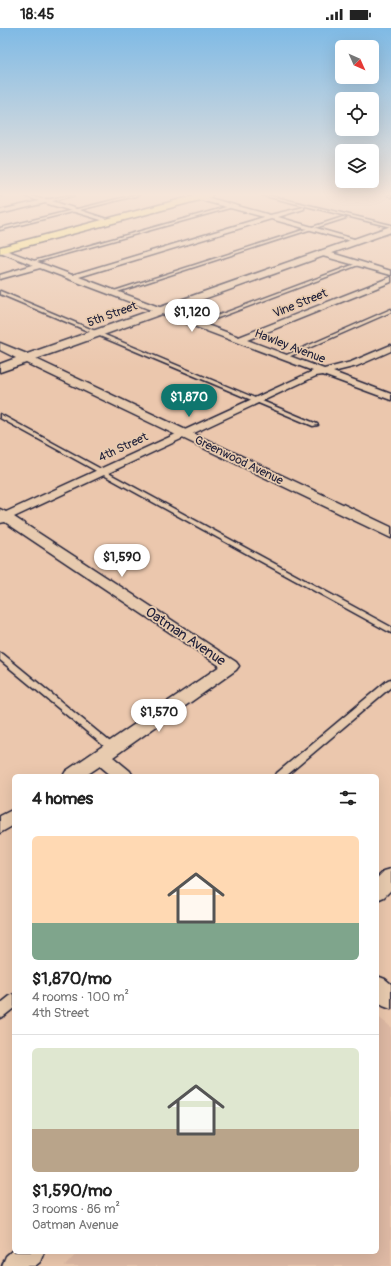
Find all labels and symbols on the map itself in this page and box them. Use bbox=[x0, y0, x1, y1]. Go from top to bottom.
north arrow bbox=[335, 40, 379, 84]
street label: Vine Street bbox=[271, 286, 330, 321]
street label: 5th Street bbox=[85, 298, 139, 330]
pin: $1,120 bbox=[159, 299, 225, 333]
street label: Hawley Avenue bbox=[252, 326, 327, 367]
pin: $1,870 bbox=[156, 384, 222, 418]
street label: 4th Street bbox=[96, 429, 150, 465]
street label: Greenwood Avenue bbox=[192, 432, 286, 488]
pin: $1,590 bbox=[89, 544, 155, 578]
street label: Oatman Avenue bbox=[142, 603, 229, 670]
pin: $1,570 bbox=[126, 699, 192, 733]

